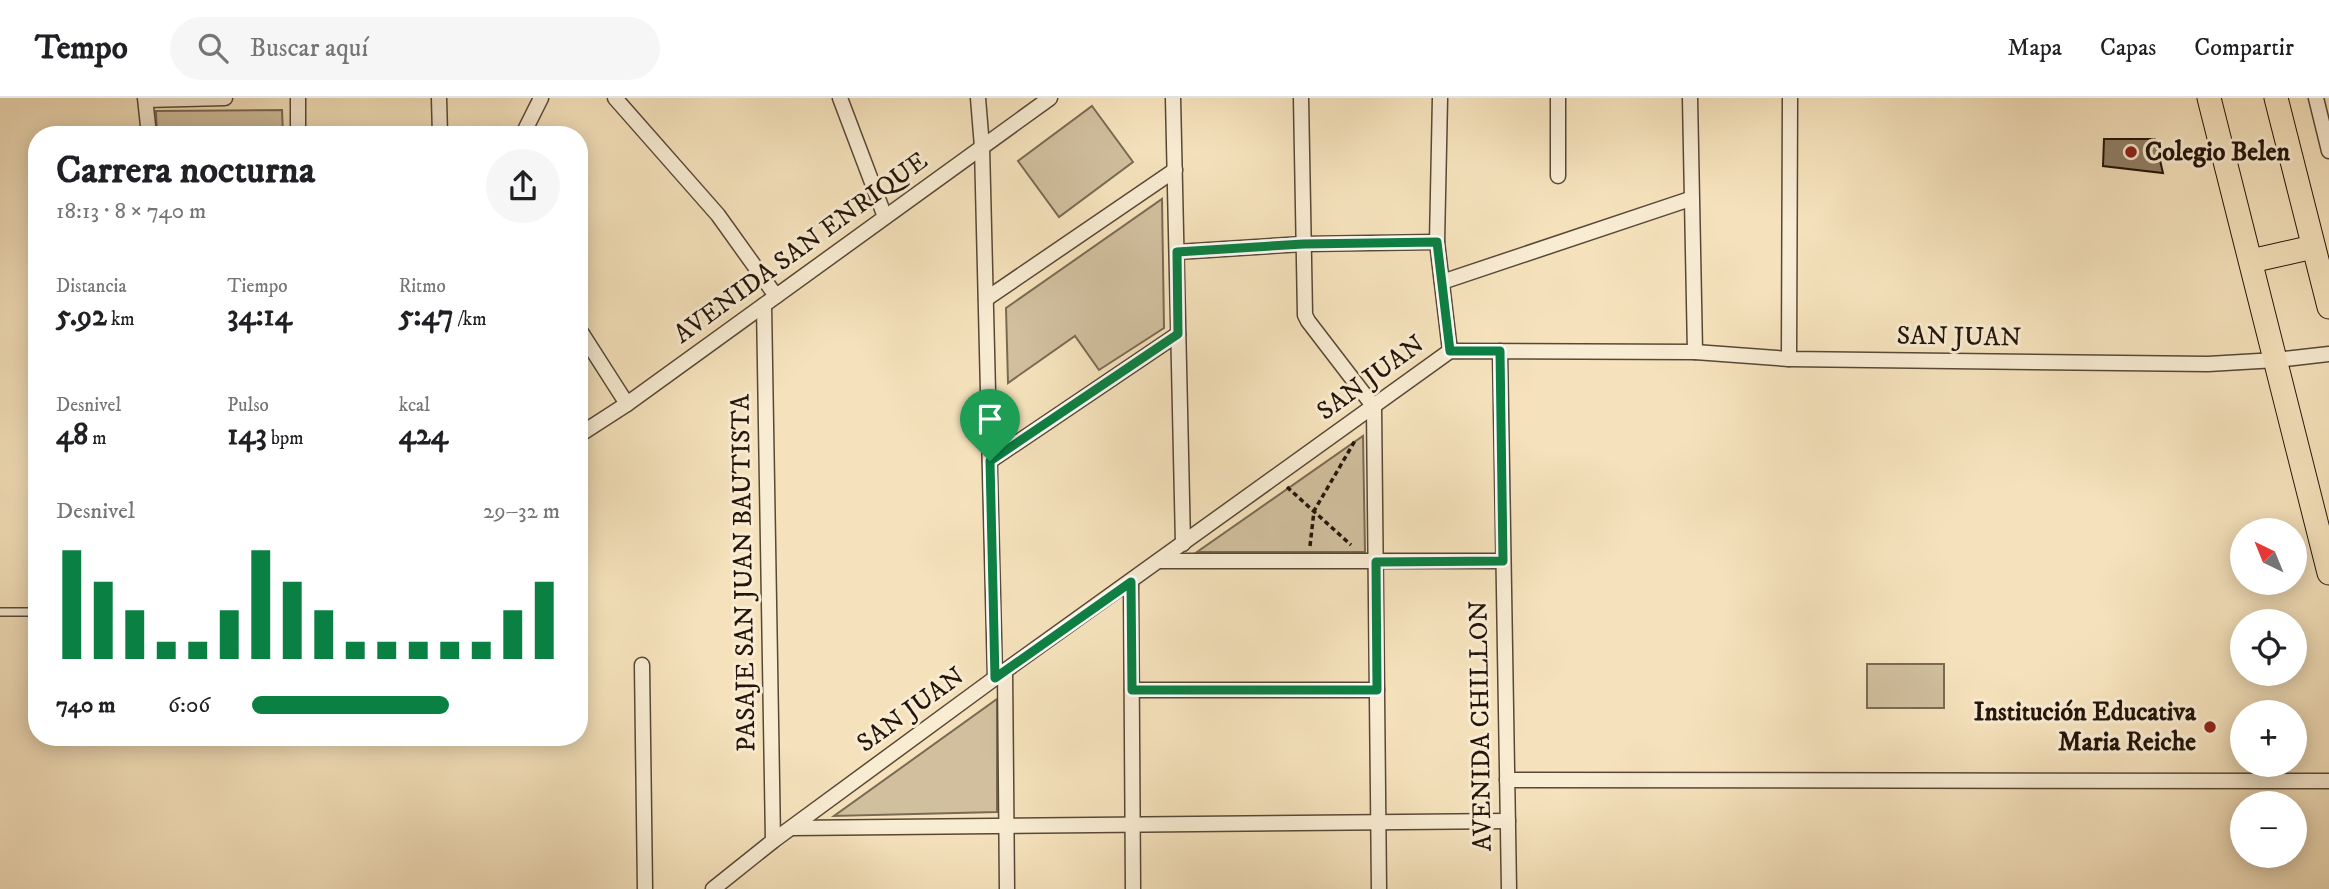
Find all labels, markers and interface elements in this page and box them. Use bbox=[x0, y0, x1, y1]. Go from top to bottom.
search box bbox=[170, 17, 660, 80]
text: Tempo bbox=[35, 28, 128, 69]
icon: search bbox=[194, 29, 232, 67]
text: Buscar aquí bbox=[250, 32, 368, 65]
text: Mapa bbox=[2008, 33, 2062, 63]
text: Capas bbox=[2100, 33, 2156, 63]
text: Compartir bbox=[2194, 33, 2294, 63]
place label: Colegio Belen bbox=[2145, 136, 2291, 169]
marker: Colegio Belen bbox=[2123, 144, 2139, 160]
street label: AVENIDA SAN ENRIQUE bbox=[667, 145, 935, 351]
text: Carrera nocturna bbox=[56, 147, 315, 195]
button: share bbox=[486, 149, 560, 223]
text: 18:13 · 8 × 740 m bbox=[56, 197, 206, 226]
text: Distancia bbox=[56, 275, 127, 298]
text: Tiempo bbox=[227, 275, 287, 298]
text: Ritmo bbox=[399, 275, 446, 298]
text: 5.92 bbox=[56, 298, 107, 335]
text: 34:14 bbox=[227, 298, 292, 335]
text: 5:47 bbox=[399, 298, 454, 335]
text: km bbox=[107, 308, 135, 331]
text: /km bbox=[454, 308, 486, 331]
street label: SAN JUAN bbox=[1896, 319, 2022, 355]
street label: SAN JUAN bbox=[1311, 328, 1431, 428]
pin bbox=[960, 389, 1020, 461]
street label: PASAJE SAN JUAN BAUTISTA bbox=[724, 393, 764, 752]
text: Desnivel bbox=[56, 394, 121, 417]
text: Pulso bbox=[227, 394, 269, 417]
text: kcal bbox=[399, 394, 430, 417]
icon: arrive bbox=[971, 400, 1009, 438]
text: 48 bbox=[56, 417, 88, 454]
text: 143 bbox=[227, 417, 267, 454]
text: 424 bbox=[399, 417, 448, 454]
text: m bbox=[88, 427, 107, 450]
text: bpm bbox=[267, 427, 304, 450]
text: Desnivel bbox=[56, 497, 135, 526]
text: 29–32 m bbox=[483, 497, 560, 526]
north arrow bbox=[2230, 518, 2306, 595]
map controls bbox=[2230, 518, 2307, 868]
street label: AVENIDA CHILLON bbox=[1462, 600, 1500, 852]
button: locate bbox=[2230, 609, 2307, 686]
street label: SAN JUAN bbox=[851, 660, 971, 760]
text: 740 m bbox=[56, 691, 116, 720]
text: 6:06 bbox=[168, 691, 210, 720]
place label: Institución Educativa Maria Reiche bbox=[1974, 696, 2197, 759]
button: + bbox=[2230, 700, 2307, 777]
marker: Institución Educativa Maria Reiche bbox=[2202, 719, 2218, 735]
button: − bbox=[2230, 791, 2307, 868]

